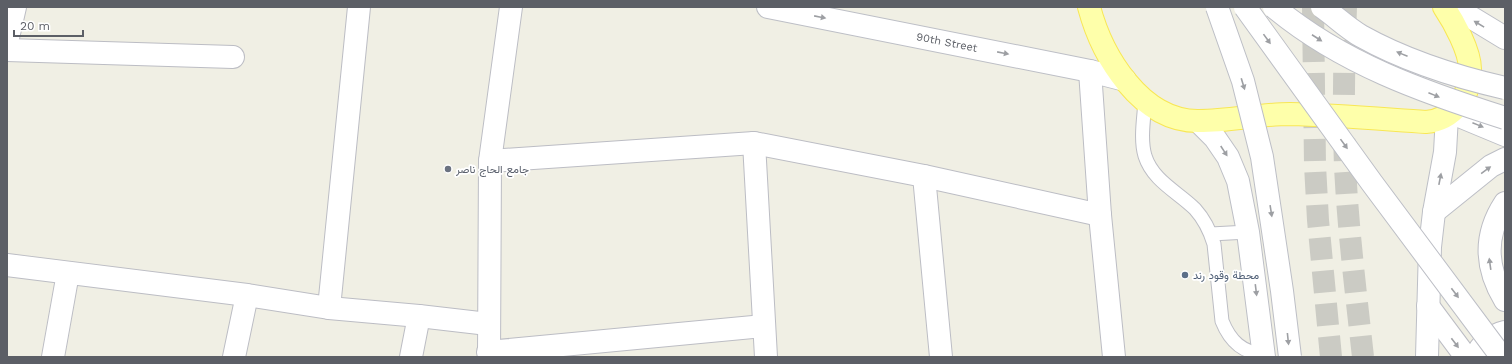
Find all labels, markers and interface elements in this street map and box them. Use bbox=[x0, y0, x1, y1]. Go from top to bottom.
scale bar bbox=[14, 12, 83, 38]
one-way arrow bbox=[814, 14, 826, 20]
text: 20 m bbox=[20, 19, 50, 33]
one-way arrow bbox=[1473, 20, 1485, 27]
street label: 90th Street bbox=[915, 30, 979, 55]
one-way arrow bbox=[1263, 34, 1271, 44]
one-way arrow bbox=[1311, 34, 1323, 41]
one-way arrow bbox=[997, 50, 1009, 56]
one-way arrow bbox=[1396, 51, 1407, 57]
one-way arrow bbox=[1240, 78, 1246, 90]
one-way arrow bbox=[1428, 92, 1440, 98]
one-way arrow bbox=[1473, 122, 1484, 128]
one-way arrow bbox=[1340, 139, 1348, 149]
one-way arrow bbox=[1220, 145, 1227, 157]
place label: جامع الحاج ناصر bbox=[455, 163, 529, 177]
marker: جامع الحاج ناصر bbox=[443, 164, 453, 174]
one-way arrow bbox=[1481, 166, 1491, 174]
one-way arrow bbox=[1437, 173, 1443, 185]
one-way arrow bbox=[1268, 205, 1274, 217]
one-way arrow bbox=[1487, 258, 1493, 270]
place label: محطة وقود رند bbox=[1193, 269, 1259, 282]
marker: محطة وقود رند bbox=[1180, 270, 1190, 280]
one-way arrow bbox=[1253, 284, 1259, 296]
one-way arrow bbox=[1450, 288, 1459, 299]
one-way arrow bbox=[1284, 333, 1291, 346]
one-way arrow bbox=[1451, 337, 1459, 348]

